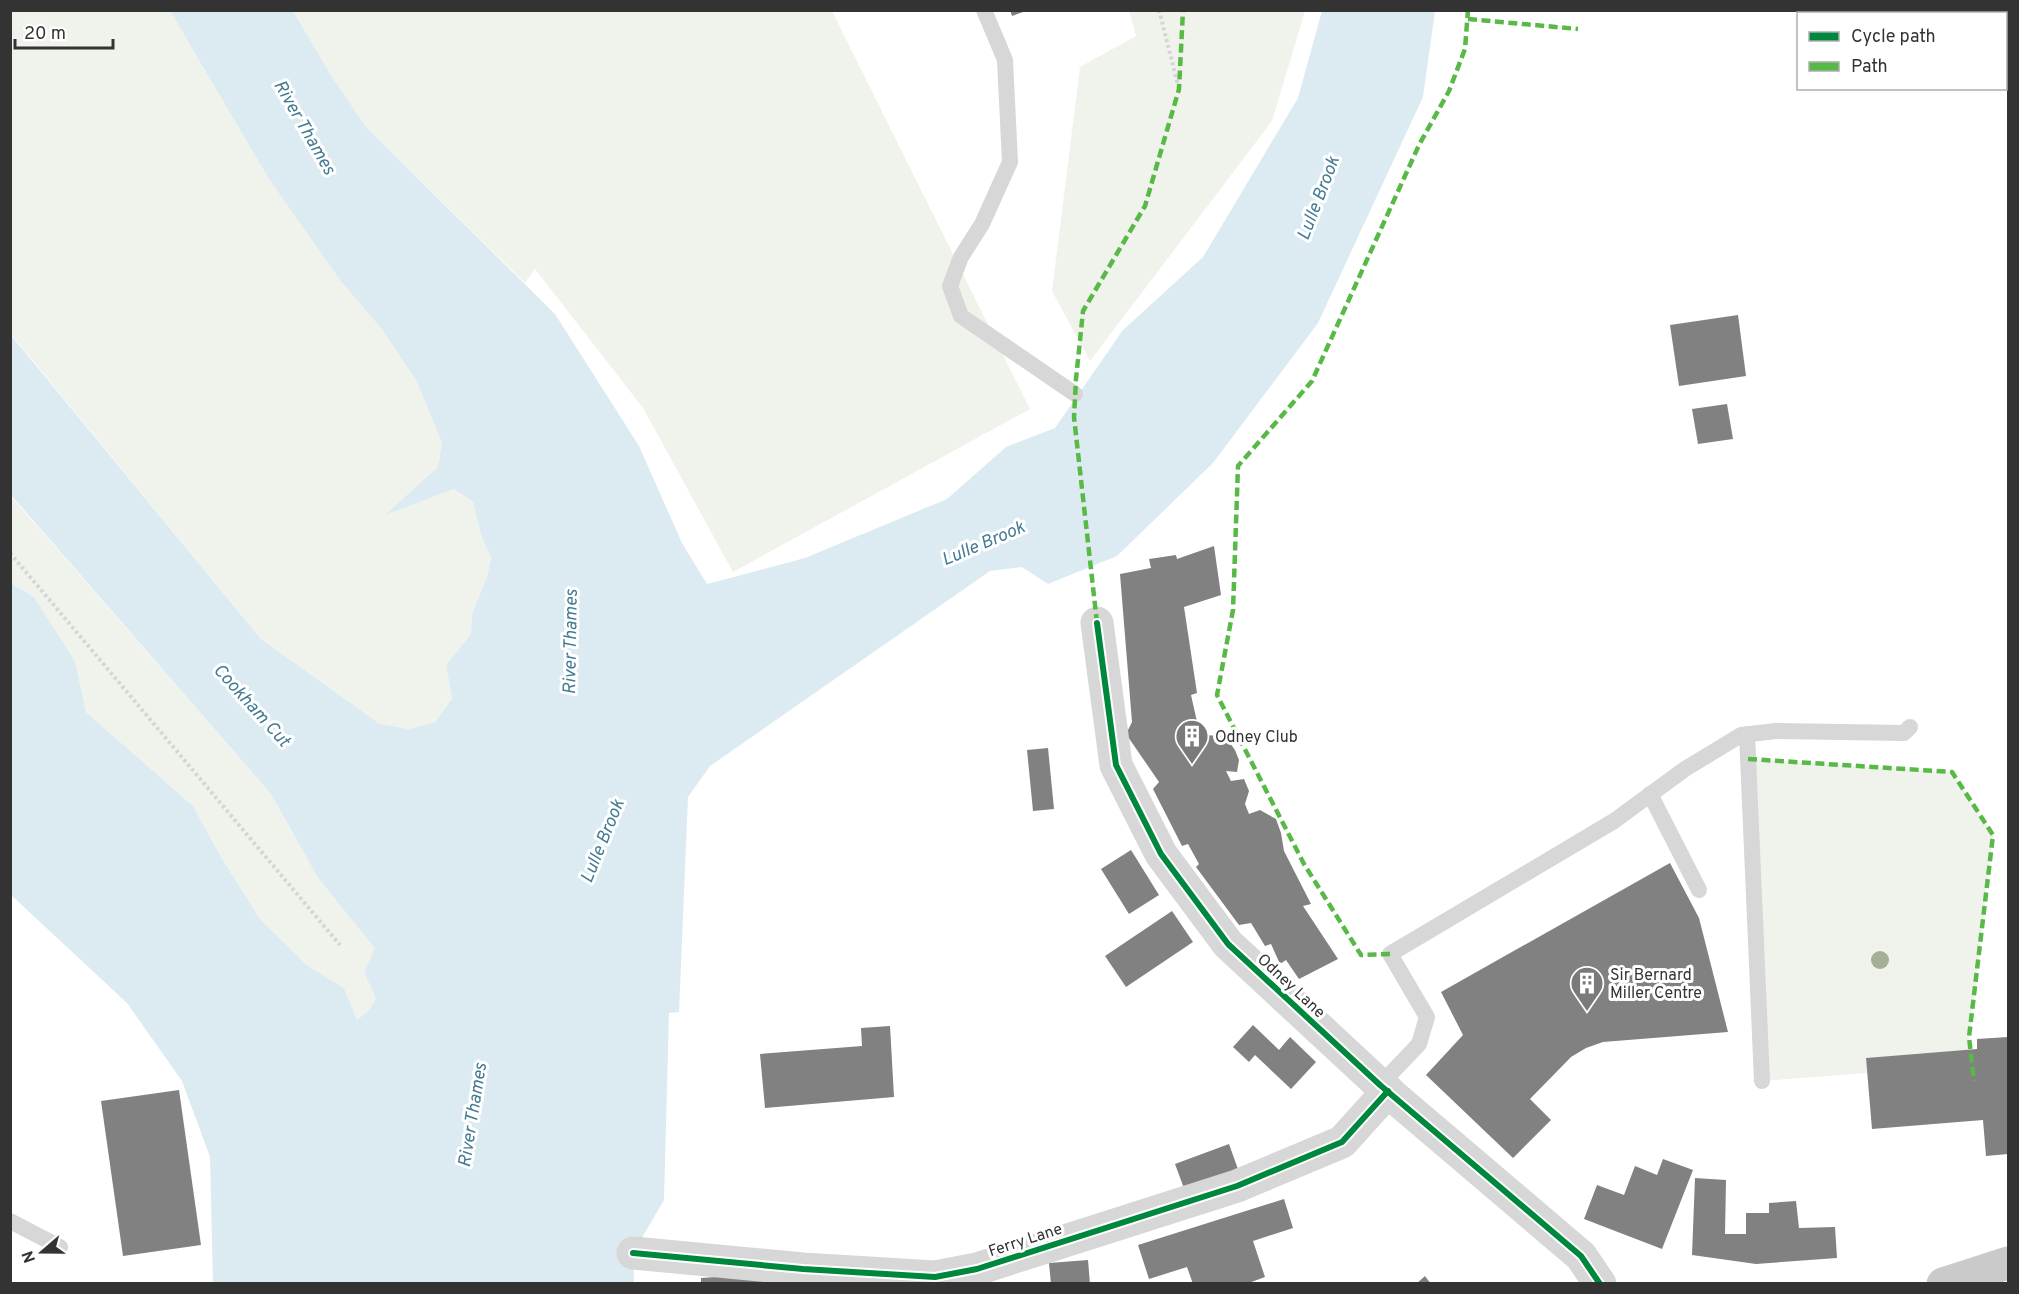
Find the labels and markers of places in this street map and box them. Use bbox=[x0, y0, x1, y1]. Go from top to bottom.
building icon: Odney Club bbox=[1174, 718, 1210, 765]
place label: Odney Club bbox=[1215, 728, 1298, 748]
building icon: Sir Bernard Miller Centre bbox=[1569, 965, 1605, 1012]
place label: Sir Bernard Miller Centre bbox=[1610, 966, 1702, 1004]

